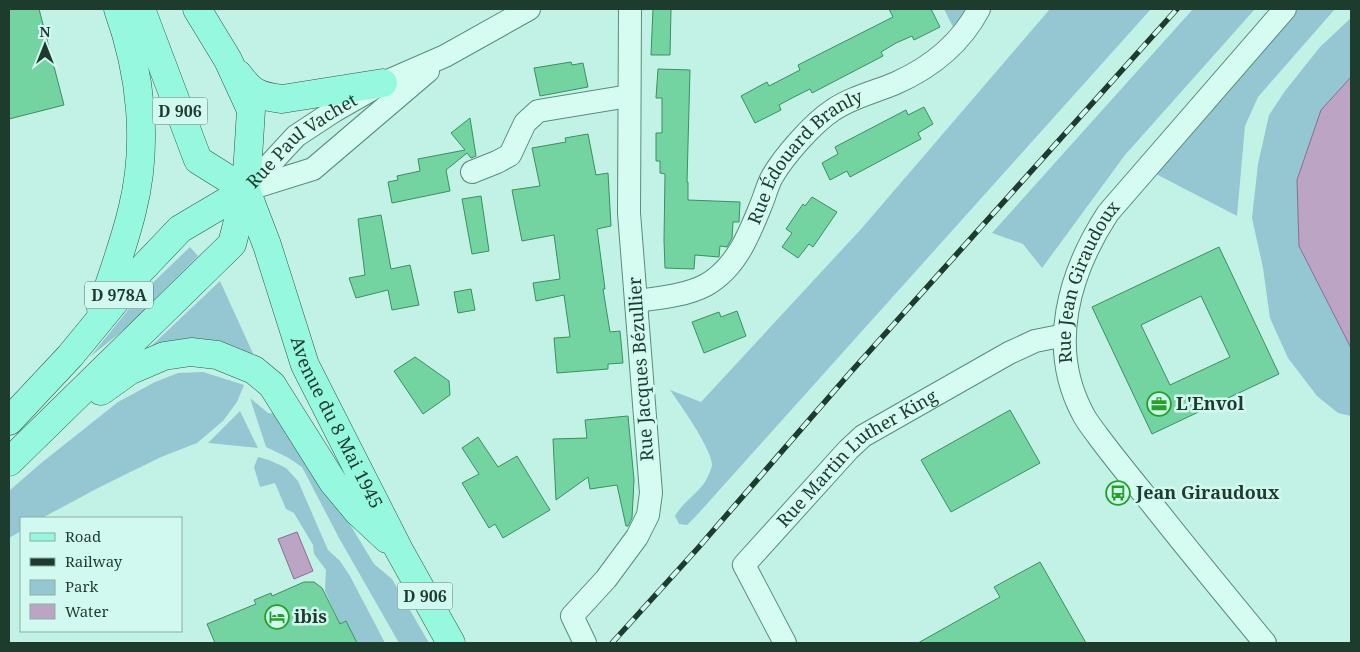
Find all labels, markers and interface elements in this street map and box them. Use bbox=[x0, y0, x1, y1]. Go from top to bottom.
north arrow bbox=[20, 20, 70, 70]
text: N bbox=[39, 22, 51, 41]
street label: Rue Édouard Branly bbox=[741, 83, 867, 228]
street label: Rue Paul Vachet bbox=[241, 87, 361, 193]
road number: D 906 bbox=[152, 98, 208, 124]
street label: Rue Jean Giraudoux bbox=[1052, 195, 1125, 365]
street label: Rue Jacques Bézullier bbox=[622, 275, 658, 462]
road number: D 978A bbox=[85, 282, 153, 308]
street label: Avenue du 8 Mai 1945 bbox=[286, 333, 389, 512]
street label: Rue Martin Luther King bbox=[771, 383, 941, 532]
office icon: L'Envol bbox=[1146, 391, 1172, 417]
place label: L'Envol bbox=[1176, 391, 1245, 415]
bus stop icon: Jean Giraudoux bbox=[1105, 480, 1131, 506]
place label: Jean Giraudoux bbox=[1135, 480, 1280, 504]
legend bbox=[20, 517, 182, 632]
text: Road bbox=[65, 526, 101, 546]
text: Railway bbox=[65, 551, 123, 571]
text: Park bbox=[65, 576, 99, 596]
road number: D 906 bbox=[398, 582, 452, 610]
text: Water bbox=[65, 601, 108, 621]
hotel icon: ibis bbox=[264, 604, 290, 630]
place label: ibis bbox=[294, 604, 327, 628]

